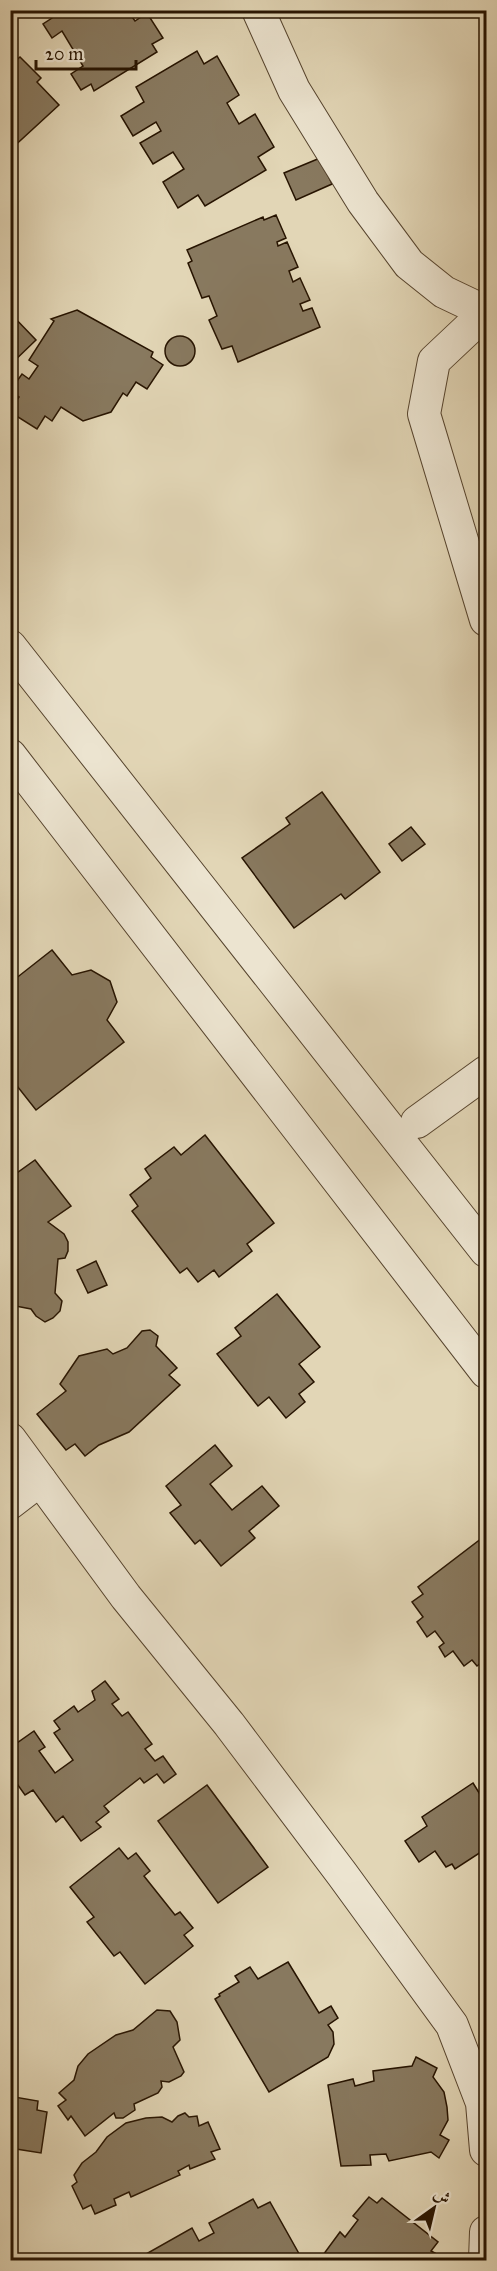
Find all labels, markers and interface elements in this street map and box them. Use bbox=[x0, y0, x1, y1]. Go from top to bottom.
scale bar bbox=[36, 33, 136, 71]
text: 20 m bbox=[45, 43, 83, 65]
north arrow bbox=[404, 2178, 464, 2238]
text: ش bbox=[430, 2184, 454, 2208]

